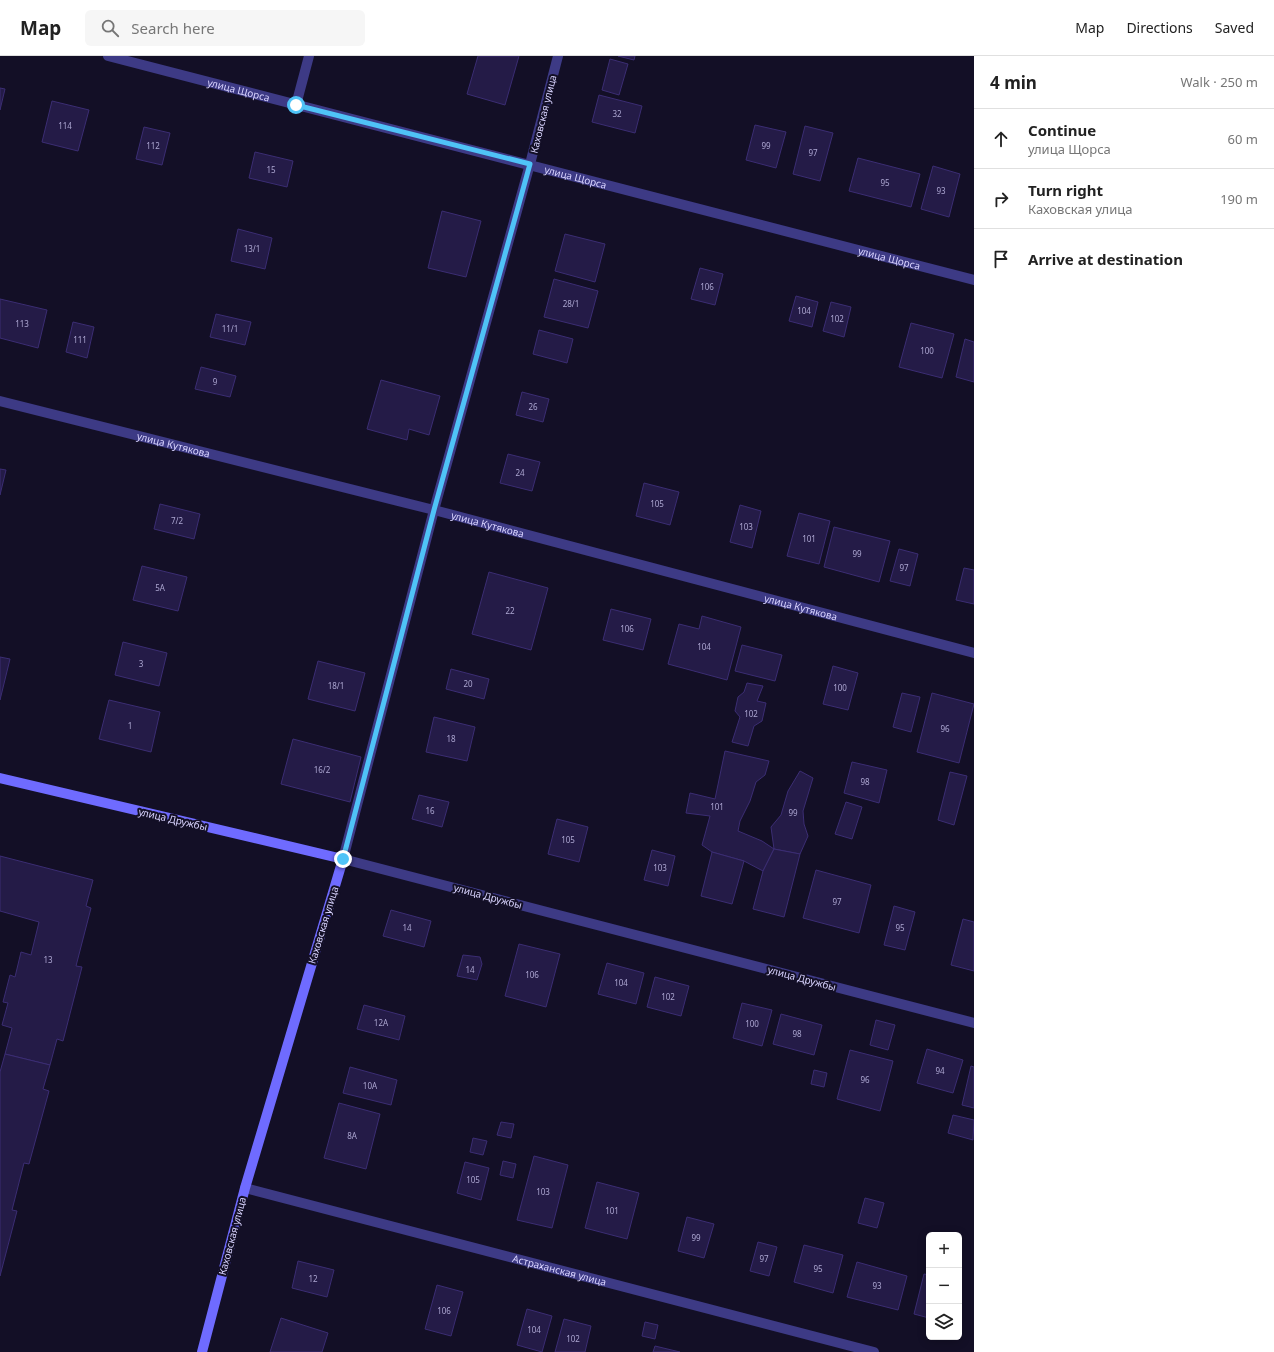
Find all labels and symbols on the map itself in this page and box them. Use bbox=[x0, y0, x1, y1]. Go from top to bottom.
street label: Каховская улица bbox=[526, 73, 560, 155]
street label: улица Щорса bbox=[206, 75, 271, 105]
route start bbox=[287, 96, 305, 114]
house number: 32 bbox=[612, 108, 622, 119]
house number: 114 bbox=[58, 120, 72, 131]
house number: 112 bbox=[146, 140, 160, 151]
house number: 99 bbox=[761, 140, 771, 151]
house number: 97 bbox=[808, 147, 818, 158]
street label: улица Щорса bbox=[543, 162, 608, 192]
house number: 15 bbox=[266, 164, 276, 175]
house number: 95 bbox=[880, 177, 890, 188]
house number: 93 bbox=[936, 185, 946, 196]
house number: 13/1 bbox=[244, 243, 260, 254]
street label: улица Щорса bbox=[857, 243, 922, 273]
house number: 106 bbox=[700, 281, 714, 292]
house number: 28/1 bbox=[563, 298, 579, 309]
house number: 104 bbox=[797, 305, 811, 316]
house number: 102 bbox=[830, 313, 844, 324]
house number: 113 bbox=[15, 318, 29, 329]
house number: 11/1 bbox=[222, 323, 238, 334]
house number: 111 bbox=[73, 334, 87, 345]
house number: 100 bbox=[920, 345, 934, 356]
house number: 9 bbox=[213, 376, 218, 387]
house number: 26 bbox=[528, 401, 538, 412]
street label: улица Кутякова bbox=[136, 429, 212, 461]
house number: 24 bbox=[515, 467, 525, 478]
house number: 105 bbox=[650, 498, 664, 509]
street label: улица Кутякова bbox=[450, 508, 526, 541]
house number: 7/2 bbox=[171, 515, 183, 526]
house number: 103 bbox=[739, 521, 753, 532]
house number: 101 bbox=[802, 533, 816, 544]
house number: 99 bbox=[852, 548, 862, 559]
house number: 97 bbox=[899, 562, 909, 573]
house number: 5А bbox=[155, 582, 166, 593]
street label: улица Кутякова bbox=[763, 591, 839, 624]
house number: 22 bbox=[505, 605, 515, 616]
house number: 106 bbox=[620, 623, 634, 634]
house number: 104 bbox=[697, 641, 711, 652]
house number: 3 bbox=[139, 658, 144, 669]
house number: 20 bbox=[463, 678, 473, 689]
house number: 18/1 bbox=[328, 680, 344, 691]
house number: 100 bbox=[833, 682, 847, 693]
house number: 102 bbox=[744, 708, 758, 719]
house number: 1 bbox=[128, 720, 132, 731]
house number: 96 bbox=[940, 723, 950, 734]
house number: 18 bbox=[446, 733, 456, 744]
house number: 16/2 bbox=[314, 764, 331, 775]
house number: 98 bbox=[860, 776, 870, 787]
house number: 101 bbox=[710, 801, 724, 812]
street label: улица Дружбы bbox=[137, 804, 209, 834]
house number: 16 bbox=[425, 805, 435, 816]
house number: 99 bbox=[788, 807, 798, 818]
house number: 105 bbox=[561, 834, 575, 845]
route end bbox=[334, 850, 352, 868]
house number: 103 bbox=[653, 862, 667, 873]
street label: улица Дружбы bbox=[452, 880, 524, 912]
street label: Каховская улица bbox=[305, 885, 341, 965]
house number: 97 bbox=[832, 896, 842, 907]
house number: 14 bbox=[402, 922, 412, 933]
house number: 95 bbox=[895, 922, 905, 933]
house number: 13 bbox=[43, 954, 53, 965]
street label: улица Дружбы bbox=[766, 962, 838, 994]
house number: 14 bbox=[465, 964, 475, 975]
house number: 106 bbox=[525, 969, 539, 980]
house number: 104 bbox=[614, 977, 628, 988]
house number: 102 bbox=[661, 991, 675, 1002]
house number: 12А bbox=[374, 1017, 389, 1028]
house number: 100 bbox=[745, 1018, 759, 1029]
house number: 98 bbox=[792, 1028, 802, 1039]
house number: 94 bbox=[935, 1065, 945, 1076]
house number: 96 bbox=[860, 1074, 870, 1085]
house number: 10А bbox=[363, 1080, 378, 1091]
house number: 8А bbox=[347, 1130, 358, 1141]
house number: 105 bbox=[466, 1174, 480, 1185]
house number: 103 bbox=[536, 1186, 550, 1197]
street label: Каховская улица bbox=[215, 1195, 249, 1277]
house number: 101 bbox=[605, 1205, 619, 1216]
house number: 99 bbox=[691, 1232, 701, 1243]
street label: Астраханская улица bbox=[511, 1251, 608, 1289]
house number: 97 bbox=[759, 1253, 769, 1264]
house number: 95 bbox=[813, 1263, 823, 1274]
house number: 12 bbox=[308, 1273, 318, 1284]
house number: 93 bbox=[872, 1280, 882, 1291]
house number: 106 bbox=[437, 1305, 451, 1316]
house number: 104 bbox=[527, 1324, 541, 1335]
house number: 102 bbox=[566, 1333, 580, 1344]

